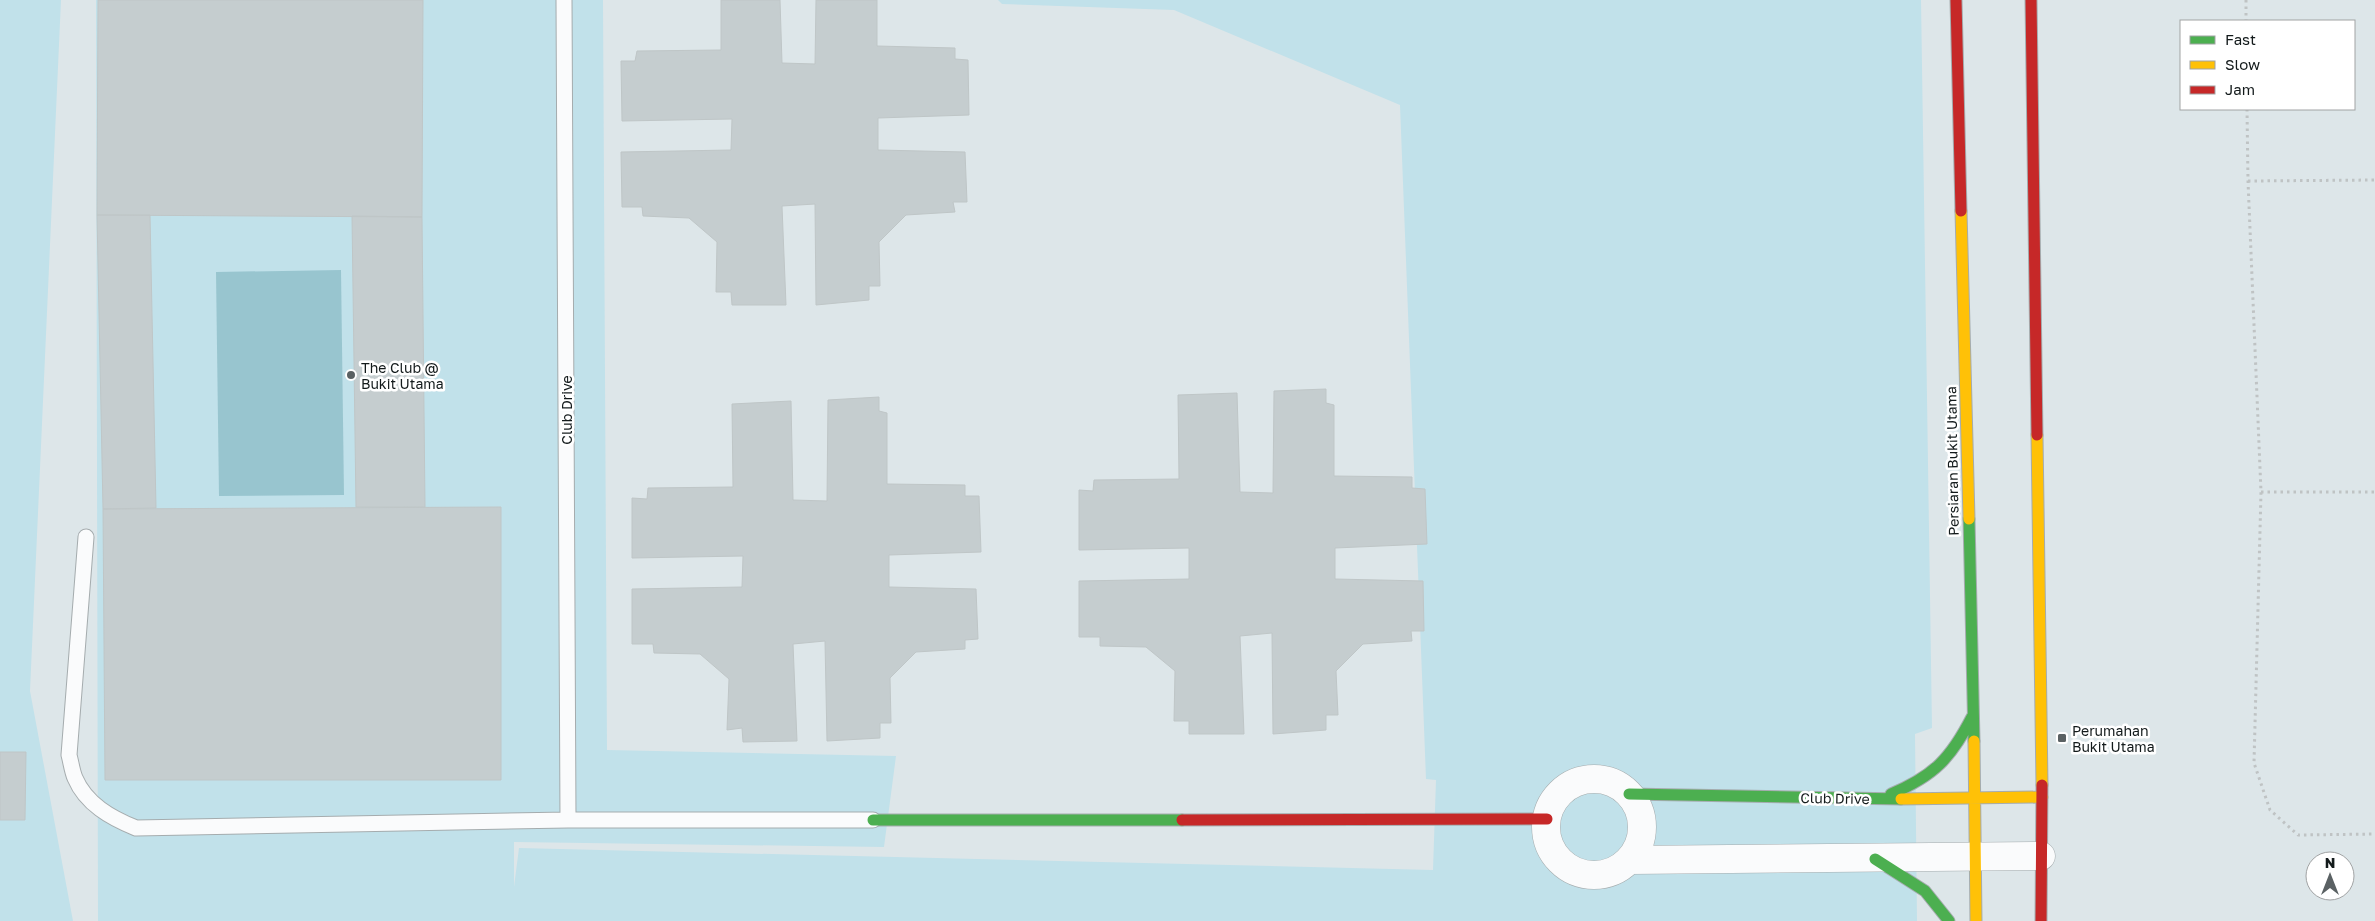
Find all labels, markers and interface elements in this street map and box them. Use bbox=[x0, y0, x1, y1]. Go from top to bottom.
legend bbox=[2180, 20, 2355, 110]
text: Fast bbox=[2225, 30, 2256, 48]
text: Slow bbox=[2225, 55, 2260, 73]
text: Jam bbox=[2225, 80, 2255, 98]
place label: The Club @ Bukit Utama bbox=[361, 359, 444, 392]
marker: The Club @ Bukit Utama bbox=[345, 369, 357, 381]
street label: Club Drive bbox=[558, 375, 575, 445]
street label: Persiaran Bukit Utama bbox=[1942, 386, 1962, 536]
place label: Perumahan Bukit Utama bbox=[2072, 722, 2155, 755]
marker: Perumahan Bukit Utama bbox=[2056, 732, 2068, 744]
street label: Club Drive bbox=[1800, 789, 1870, 807]
north arrow bbox=[2305, 851, 2355, 901]
text: N bbox=[2325, 854, 2335, 871]

